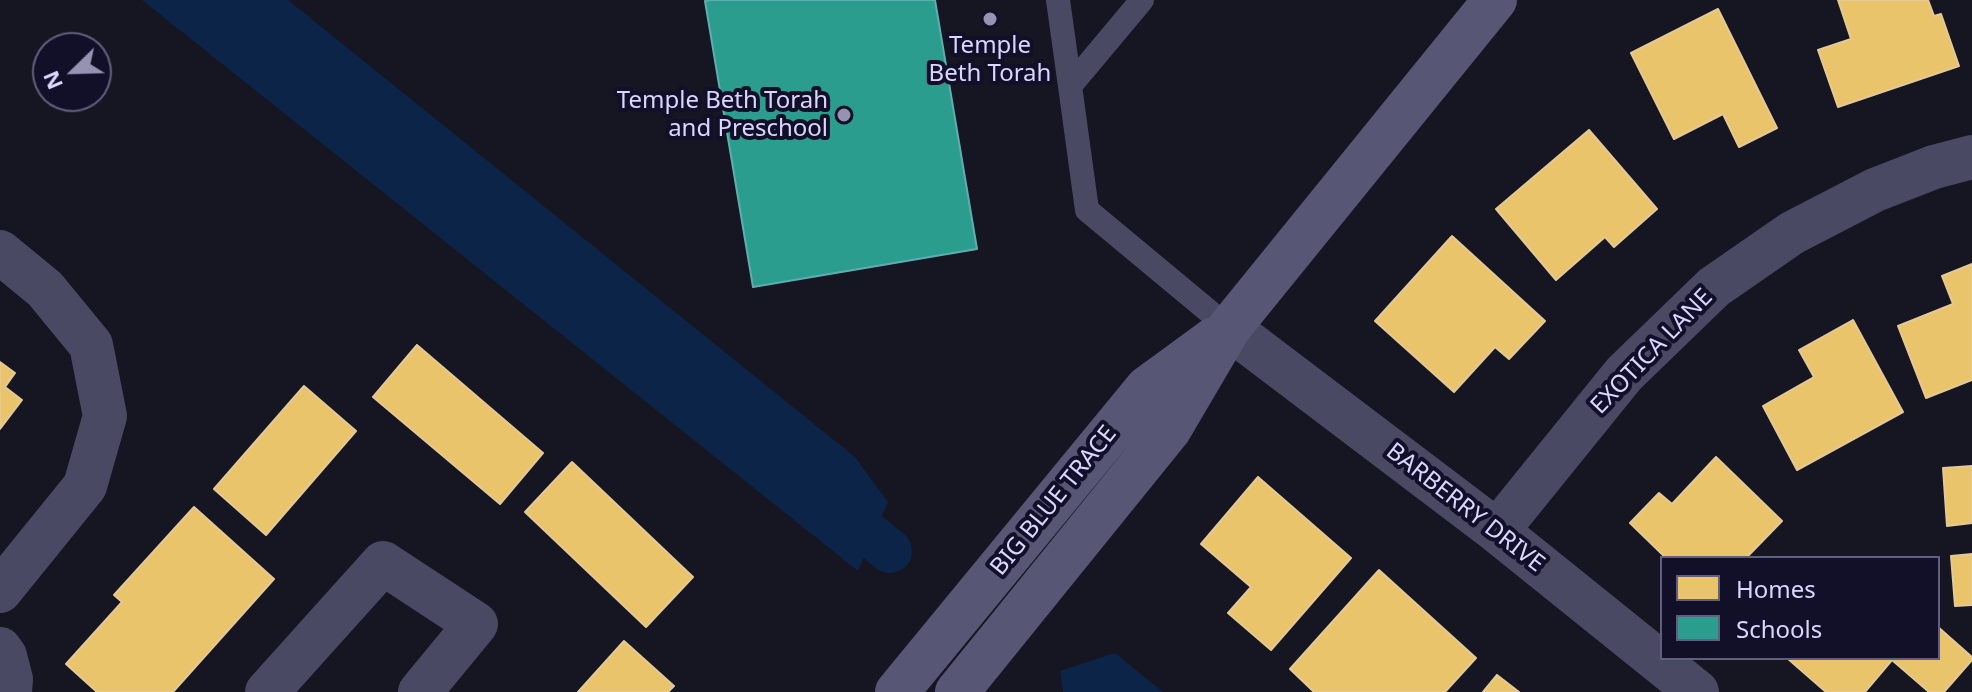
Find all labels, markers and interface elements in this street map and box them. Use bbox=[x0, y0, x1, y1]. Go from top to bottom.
marker: Temple Beth Torah bbox=[981, 10, 999, 28]
north arrow bbox=[32, 32, 112, 112]
place label: Temple Beth Torah bbox=[929, 32, 1051, 88]
text: N bbox=[34, 67, 69, 95]
place label: Temple Beth Torah and Preschool bbox=[617, 87, 828, 143]
marker: Temple Beth Torah and Preschool bbox=[835, 106, 853, 124]
street label: EXOTICA LANE bbox=[1585, 283, 1719, 421]
street label: BIG BLUE TRACE bbox=[985, 420, 1123, 582]
street label: BARBERRY DRIVE bbox=[1380, 437, 1550, 579]
legend bbox=[1660, 556, 1940, 660]
text: Homes bbox=[1736, 572, 1816, 605]
text: Schools bbox=[1736, 612, 1822, 645]

